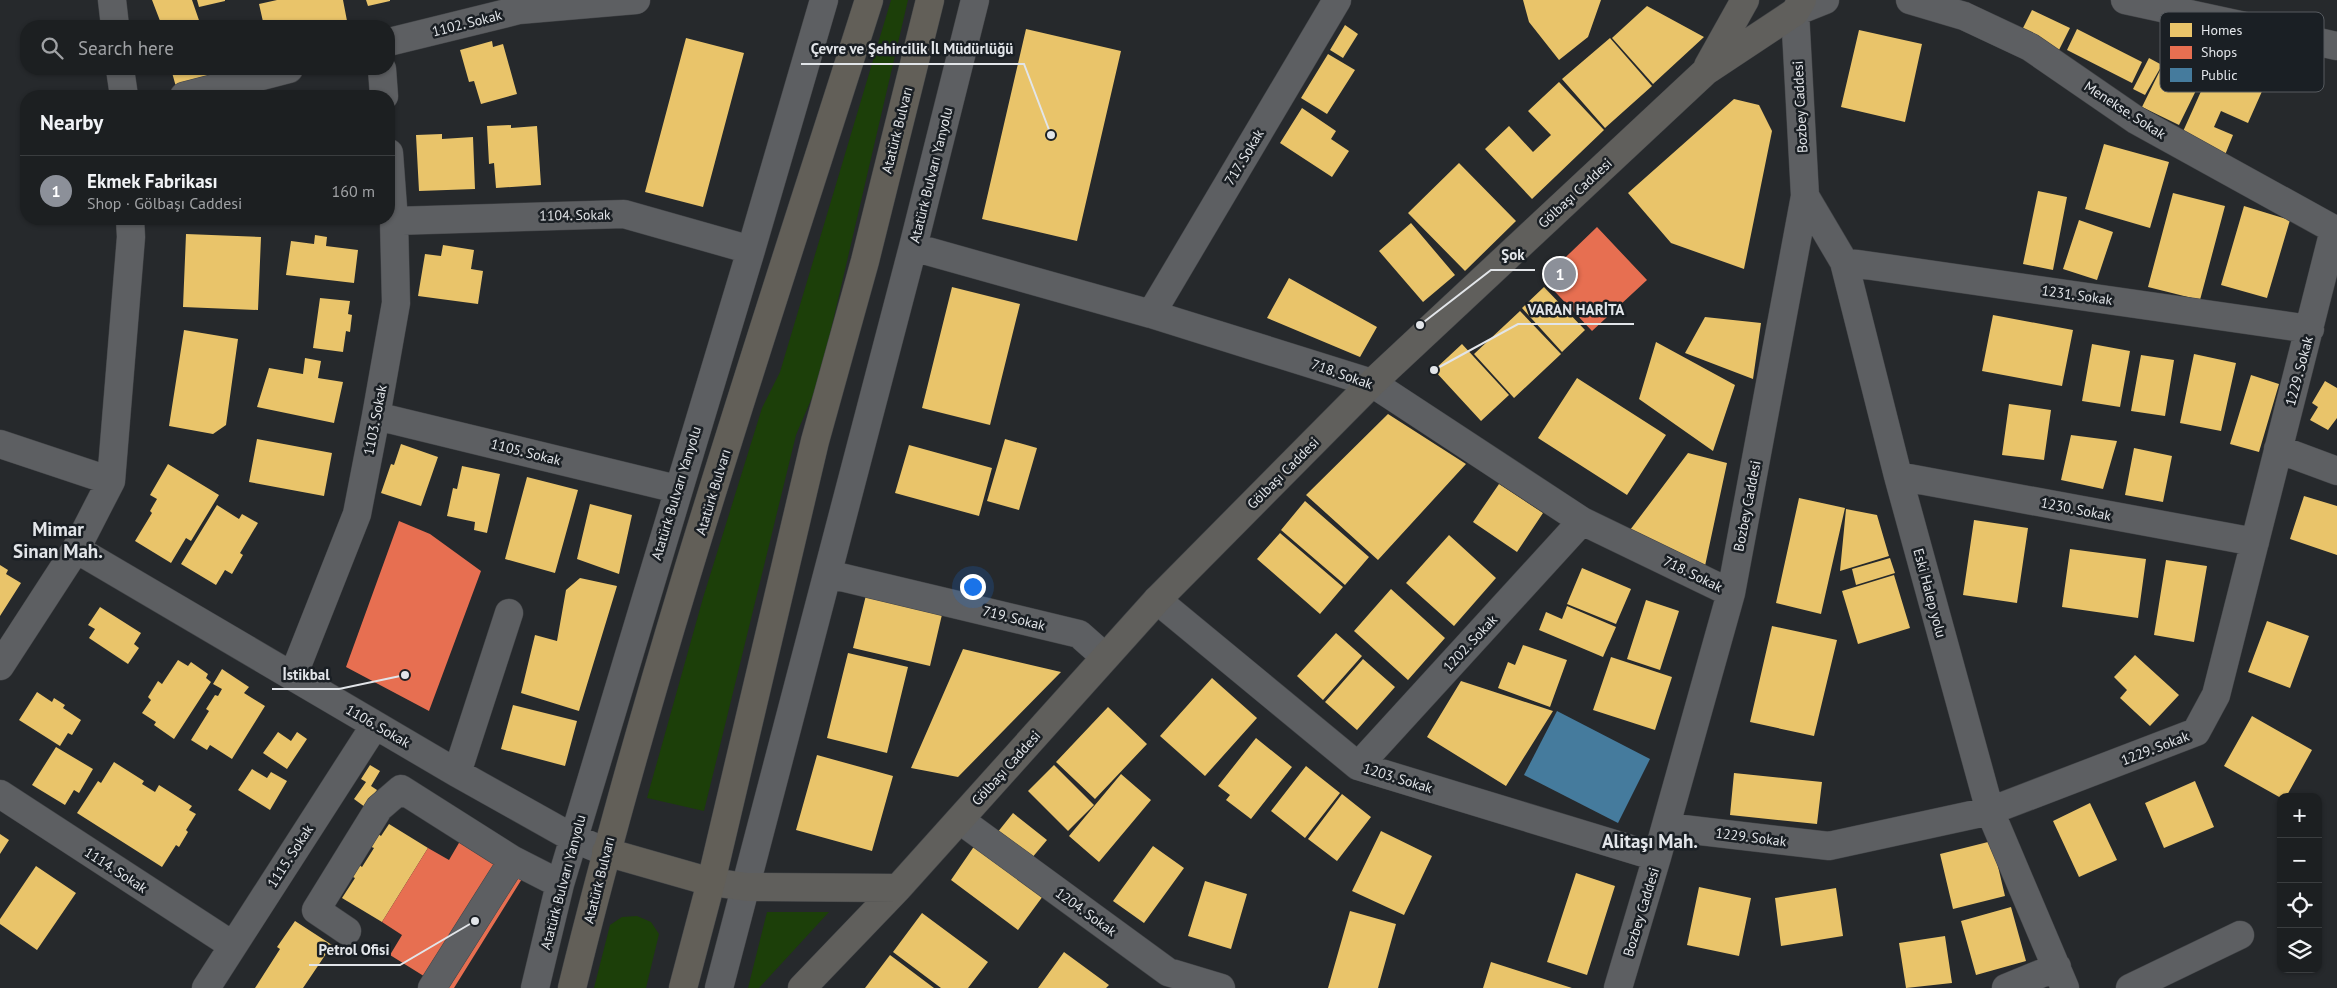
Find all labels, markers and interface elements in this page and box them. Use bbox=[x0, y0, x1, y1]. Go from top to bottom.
street label: 1102. Sokak bbox=[430, 6, 504, 40]
legend bbox=[2160, 12, 2324, 92]
search box bbox=[20, 20, 395, 75]
text: Homes bbox=[2201, 21, 2242, 39]
icon: search bbox=[38, 34, 66, 62]
callout: Çevre ve Şehircilik İl Müdürlüğü bbox=[801, 34, 1024, 64]
text: Search here bbox=[78, 36, 174, 60]
text: Çevre ve Şehircilik İl Müdürlüğü bbox=[811, 39, 1013, 58]
text: Shops bbox=[2201, 43, 2237, 61]
street label: Bozbey Caddesi bbox=[1789, 60, 1811, 154]
text: Public bbox=[2201, 66, 2238, 84]
street label: Menekse. Sokak bbox=[2081, 77, 2169, 143]
street label: Atatürk Bulvarı bbox=[878, 85, 916, 175]
street label: Atatürk Bulvarı Yanyolu bbox=[905, 105, 957, 245]
text: Nearby bbox=[40, 109, 103, 136]
street label: 717. Sokak bbox=[1220, 125, 1268, 188]
street label: Gölbaşı Caddesi bbox=[1534, 154, 1616, 232]
text: Ekmek Fabrikası bbox=[87, 169, 218, 193]
text: 1 bbox=[51, 181, 61, 201]
text: 160 m bbox=[332, 181, 375, 201]
text: Shop · Gölbaşı Caddesi bbox=[87, 193, 242, 213]
street label: 1104. Sokak bbox=[539, 205, 611, 225]
callout: Şok bbox=[1491, 240, 1535, 270]
text: Şok bbox=[1501, 245, 1525, 264]
pin: 1 bbox=[1544, 255, 1576, 293]
street label: 1231. Sokak bbox=[2040, 281, 2114, 309]
callout: VARAN HARİTA bbox=[1518, 294, 1634, 324]
text: VARAN HARİTA bbox=[1527, 300, 1625, 319]
street label: 1229. Sokak bbox=[2281, 334, 2317, 408]
street label: 718. Sokak bbox=[1309, 355, 1375, 393]
street label: 1103. Sokak bbox=[359, 383, 391, 457]
street label: Atatürk Bulvarı Yanyolu bbox=[647, 424, 705, 562]
street label: Gölbaşı Caddesi bbox=[1243, 433, 1323, 513]
street label: 1105. Sokak bbox=[489, 435, 563, 469]
street label: Atatürk Bulvarı bbox=[691, 447, 735, 537]
street label: Bozbey Caddesi bbox=[1729, 459, 1765, 553]
street label: 1230. Sokak bbox=[2039, 493, 2113, 525]
district label: Mimar Sinan Mah. bbox=[13, 517, 103, 563]
street label: Eski Halep yolu bbox=[1909, 546, 1951, 640]
street label: 718. Sokak bbox=[1660, 552, 1726, 596]
your location bbox=[960, 574, 986, 600]
street label: 719. Sokak bbox=[981, 602, 1047, 635]
street label: 1202. Sokak bbox=[1439, 611, 1501, 675]
callout: İstikbal bbox=[272, 659, 339, 689]
text: İstikbal bbox=[282, 665, 330, 684]
street label: 1106. Sokak bbox=[343, 700, 414, 752]
street label: Gölbaşı Caddesi bbox=[968, 727, 1044, 809]
street label: 1229. Sokak bbox=[2118, 727, 2192, 769]
street label: 1203. Sokak bbox=[1361, 759, 1435, 797]
map controls bbox=[2277, 793, 2322, 973]
button: + bbox=[2277, 793, 2322, 838]
street label: Atatürk Bulvarı Yanyolu bbox=[536, 813, 590, 951]
street label: 1115. Sokak bbox=[263, 821, 317, 891]
street label: 1229. Sokak bbox=[1714, 824, 1788, 850]
district label: Alitaşı Mah. bbox=[1602, 829, 1698, 853]
street label: Atatürk Bulvarı bbox=[580, 835, 618, 925]
button: − bbox=[2277, 838, 2322, 883]
street label: 1114. Sokak bbox=[81, 843, 151, 897]
street label: Bozbey Caddesi bbox=[1619, 865, 1663, 959]
button: locate bbox=[2277, 883, 2322, 928]
street label: 1204. Sokak bbox=[1052, 884, 1120, 940]
button: layers bbox=[2277, 928, 2322, 973]
callout: Petrol Ofisi bbox=[309, 935, 400, 965]
text: Petrol Ofisi bbox=[319, 940, 389, 959]

